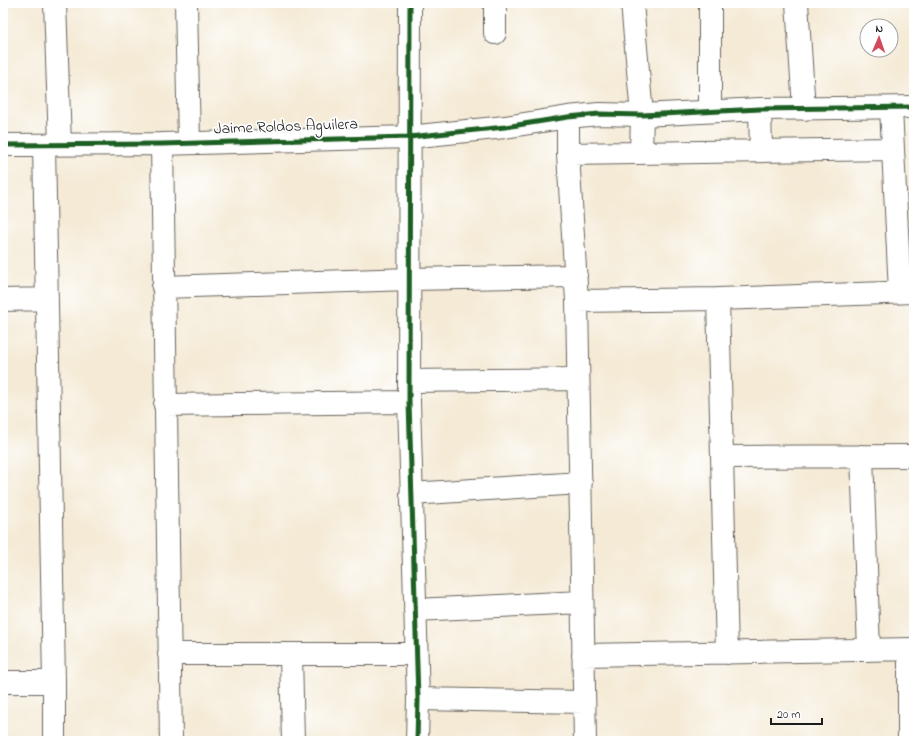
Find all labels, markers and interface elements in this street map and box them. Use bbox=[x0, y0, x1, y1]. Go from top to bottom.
north arrow bbox=[859, 18, 899, 58]
text: N bbox=[875, 21, 883, 37]
street label: Jaime Roldos Aguilera bbox=[214, 112, 358, 142]
scale bar bbox=[771, 700, 822, 726]
text: 20 m bbox=[777, 706, 800, 724]

